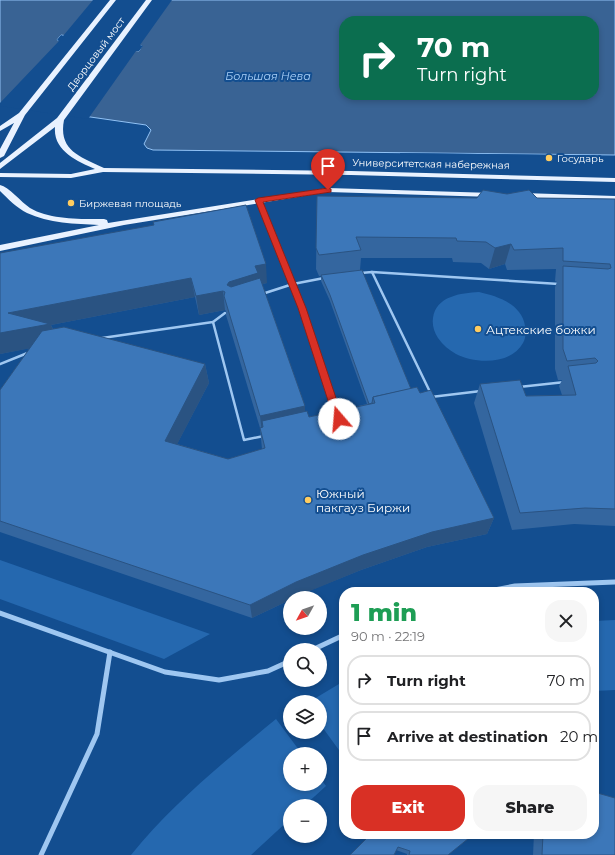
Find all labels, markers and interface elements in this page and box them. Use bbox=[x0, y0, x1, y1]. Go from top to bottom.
street label: Дворцовый мост bbox=[64, 15, 128, 93]
text: 70 m bbox=[417, 30, 490, 64]
icon: right bbox=[351, 32, 403, 84]
text: Turn right bbox=[417, 64, 507, 86]
water label: Большая Нева bbox=[225, 69, 311, 83]
pin bbox=[311, 149, 345, 190]
place label: Государь bbox=[557, 152, 604, 165]
marker: Государь bbox=[544, 153, 554, 163]
icon: arrive bbox=[317, 155, 339, 177]
street label: Университетская набережная bbox=[352, 156, 510, 172]
place label: Биржевая площадь bbox=[79, 197, 182, 210]
marker: Биржевая площадь bbox=[66, 198, 76, 208]
place label: Ацтекские божки bbox=[486, 322, 596, 337]
marker: Ацтекские божки bbox=[473, 324, 483, 334]
position arrow bbox=[318, 398, 360, 440]
place label: Южный пакгауз Биржи bbox=[316, 486, 410, 515]
marker: Южный пакгауз Биржи bbox=[303, 495, 313, 505]
north arrow bbox=[283, 591, 327, 635]
map controls bbox=[283, 591, 327, 843]
text: 1 min bbox=[351, 598, 417, 627]
button: close bbox=[545, 600, 587, 642]
text: 90 m · 22:19 bbox=[351, 628, 425, 644]
button: search bbox=[283, 643, 327, 687]
icon: right bbox=[353, 669, 375, 691]
text: Turn right bbox=[387, 671, 466, 690]
text: 70 m bbox=[547, 671, 585, 690]
button: layers bbox=[283, 695, 327, 739]
icon: arrive bbox=[353, 725, 375, 747]
text: Arrive at destination bbox=[387, 727, 548, 746]
text: 20 m bbox=[560, 727, 598, 746]
button: + bbox=[283, 747, 327, 791]
button: Exit bbox=[351, 785, 465, 831]
button: Share bbox=[473, 785, 587, 831]
button: − bbox=[283, 799, 327, 843]

